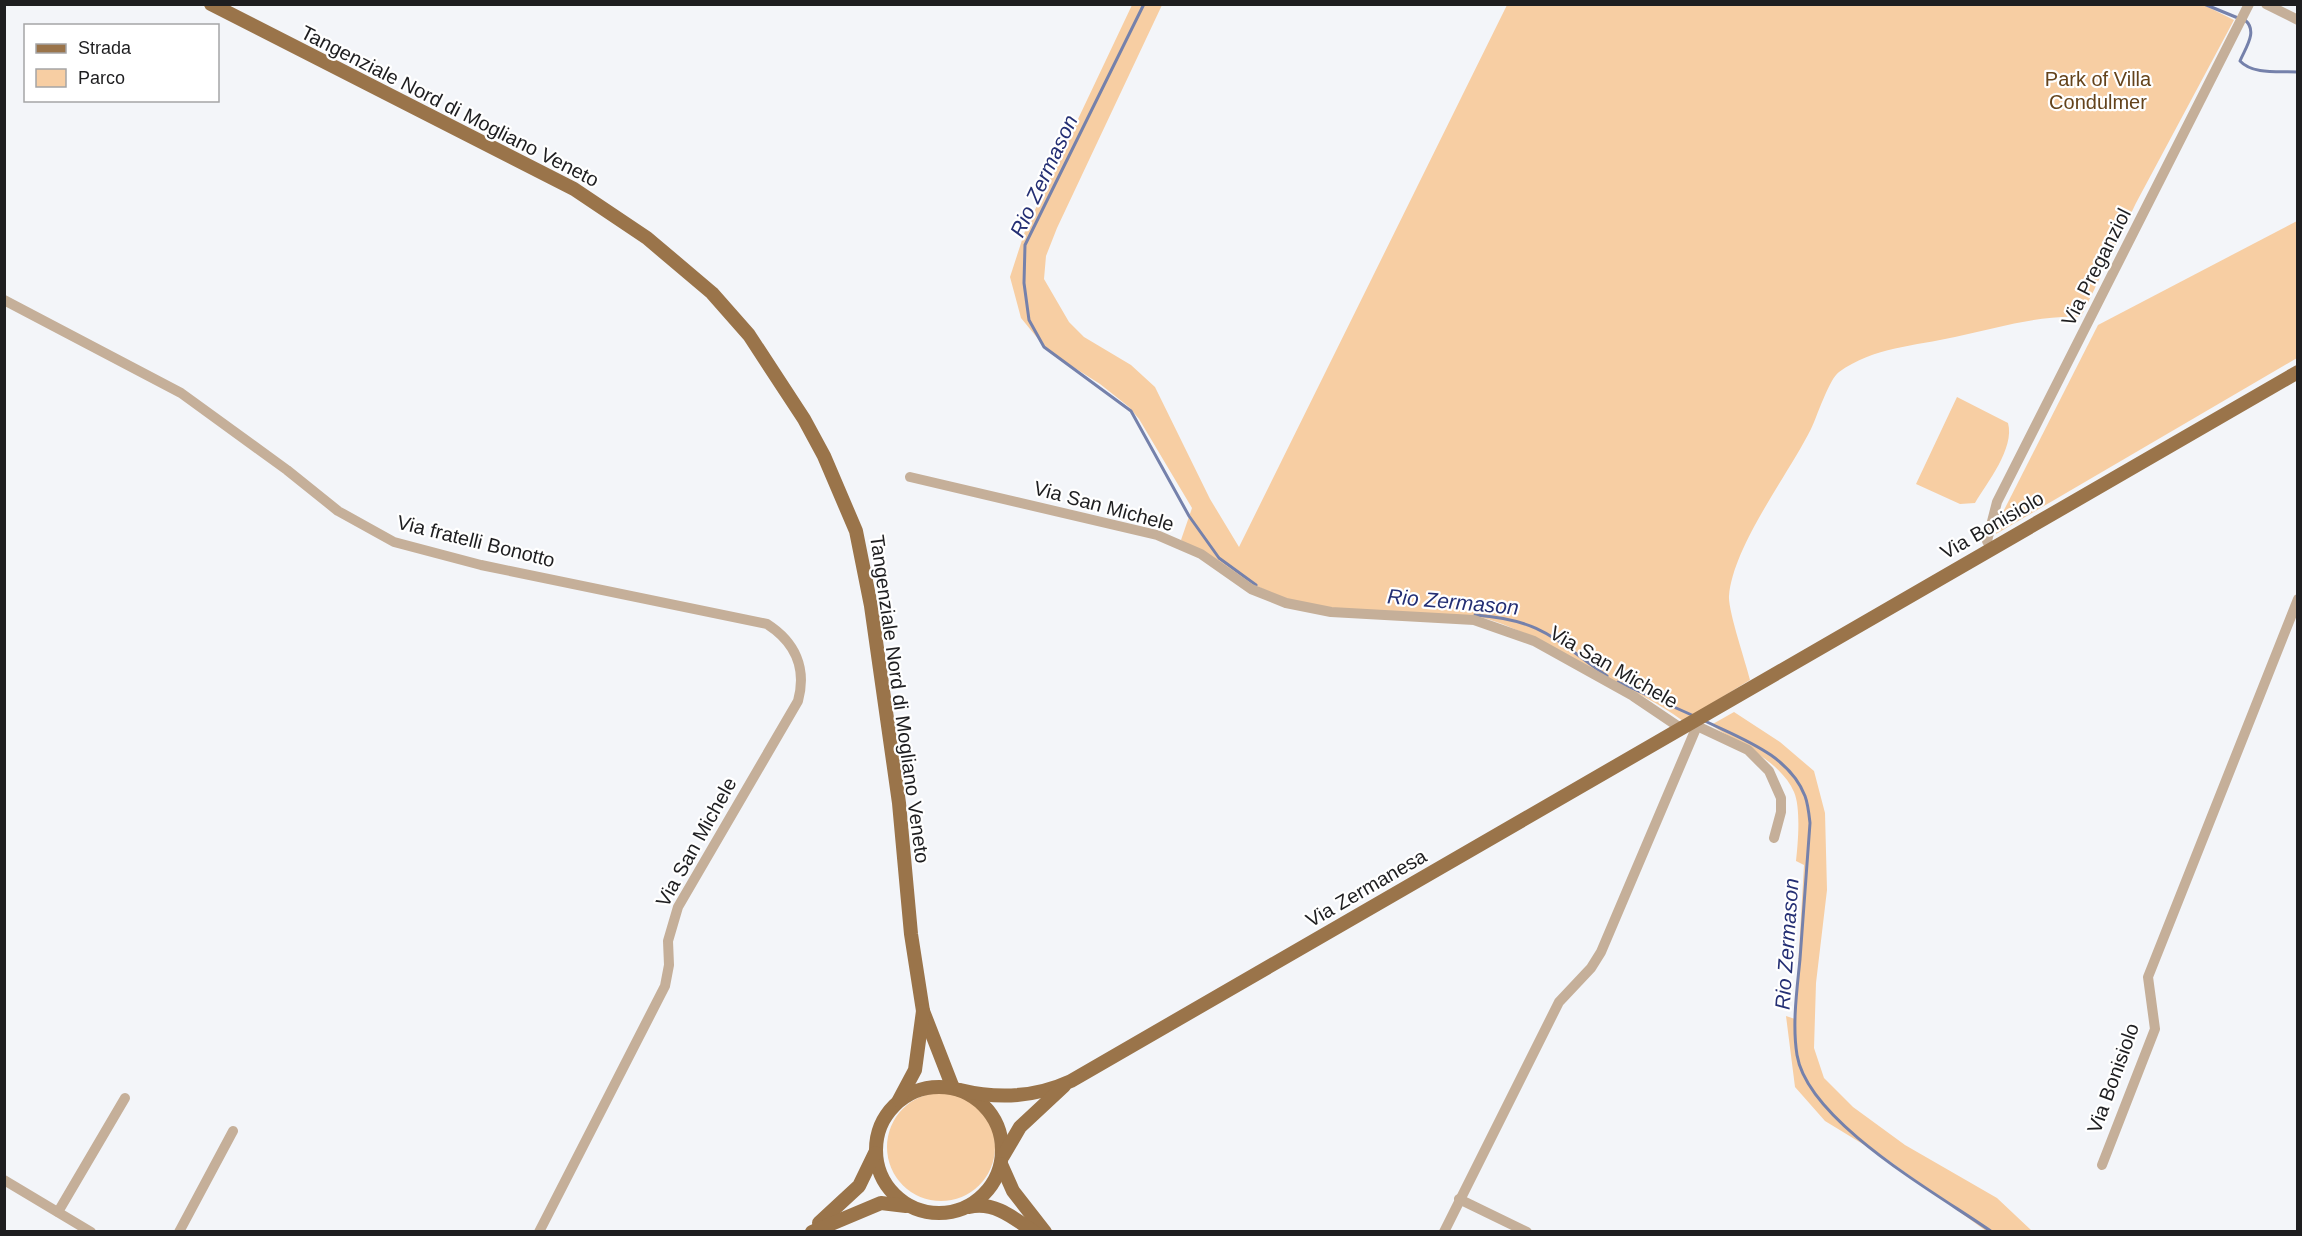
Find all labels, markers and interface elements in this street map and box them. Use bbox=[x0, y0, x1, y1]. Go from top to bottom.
street label: Tangenziale Nord di Mogliano Veneto bbox=[297, 21, 603, 191]
legend bbox=[24, 24, 219, 102]
text: Strada bbox=[78, 38, 132, 58]
text: Parco bbox=[78, 68, 125, 88]
park label: Park of Villa Condulmer bbox=[2045, 68, 2152, 113]
water label: Rio Zermason bbox=[1005, 111, 1082, 240]
street label: Via Preganziol bbox=[2057, 205, 2135, 329]
street label: Via San Michele bbox=[1032, 477, 1176, 535]
street label: Via Bonisiolo bbox=[1937, 487, 2047, 563]
street label: Via fratelli Bonotto bbox=[395, 511, 557, 571]
street label: Tangenziale Nord di Mogliano Veneto bbox=[866, 533, 934, 865]
water label: Rio Zermason bbox=[1386, 584, 1520, 619]
street label: Via San Michele bbox=[1546, 621, 1682, 713]
street label: Via San Michele bbox=[651, 774, 741, 910]
street label: Via Zermanesa bbox=[1302, 844, 1431, 931]
water label: Rio Zermason bbox=[1770, 877, 1803, 1011]
street label: Via Bonisiolo bbox=[2083, 1020, 2143, 1136]

